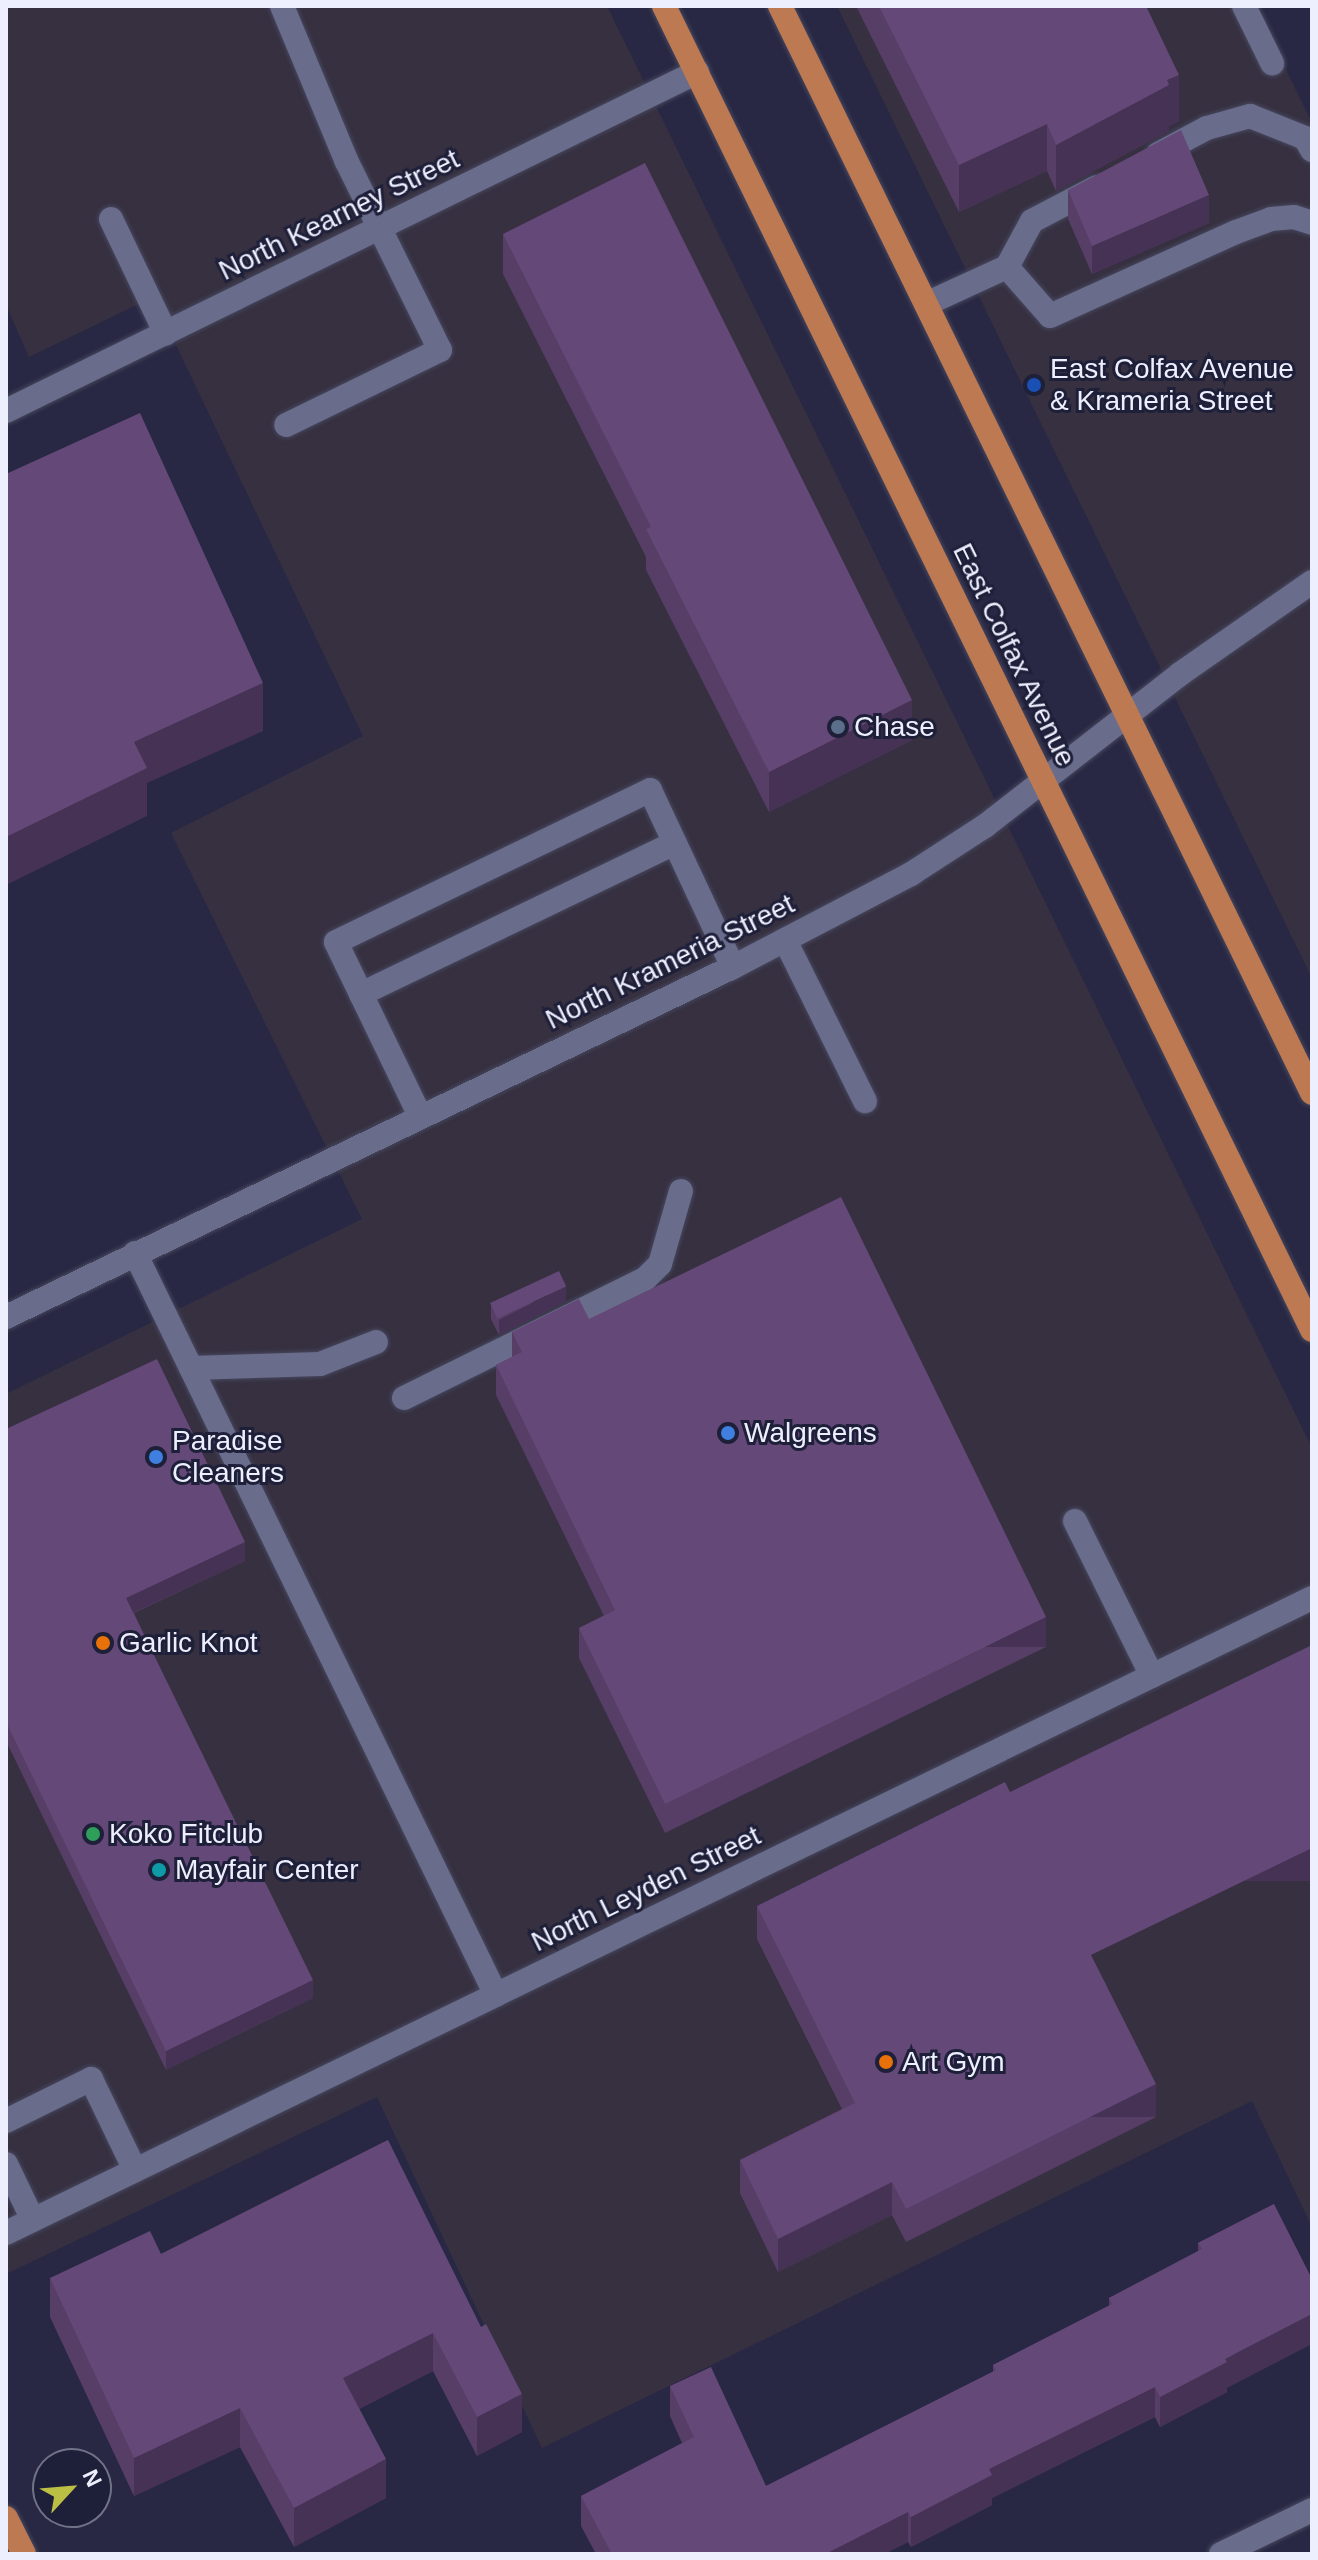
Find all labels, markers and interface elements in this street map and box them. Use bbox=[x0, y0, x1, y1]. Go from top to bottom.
street label: North Kearney Street bbox=[213, 142, 465, 288]
place label: East Colfax Avenue & Krameria Street bbox=[1050, 352, 1295, 418]
marker: East Colfax Avenue & Krameria Street bbox=[1025, 376, 1043, 394]
street label: East Colfax Avenue bbox=[945, 537, 1083, 773]
place label: Chase bbox=[854, 710, 935, 744]
marker: Chase bbox=[829, 718, 847, 736]
street label: North Krameria Street bbox=[540, 887, 800, 1037]
place label: Walgreens bbox=[744, 1416, 877, 1450]
place label: Paradise Cleaners bbox=[172, 1424, 284, 1490]
marker: Walgreens bbox=[719, 1424, 737, 1442]
marker: Paradise Cleaners bbox=[147, 1448, 165, 1466]
place label: Garlic Knot bbox=[119, 1626, 257, 1660]
marker: Garlic Knot bbox=[94, 1634, 112, 1652]
place label: Koko Fitclub bbox=[109, 1817, 263, 1851]
street label: North Leyden Street bbox=[526, 1819, 766, 1959]
marker: Koko Fitclub bbox=[84, 1825, 102, 1843]
place label: Mayfair Center bbox=[175, 1853, 359, 1887]
marker: Mayfair Center bbox=[150, 1861, 168, 1879]
place label: Art Gym bbox=[902, 2045, 1005, 2079]
marker: Art Gym bbox=[877, 2053, 895, 2071]
north arrow bbox=[32, 2448, 112, 2528]
text: N bbox=[78, 2466, 107, 2491]

